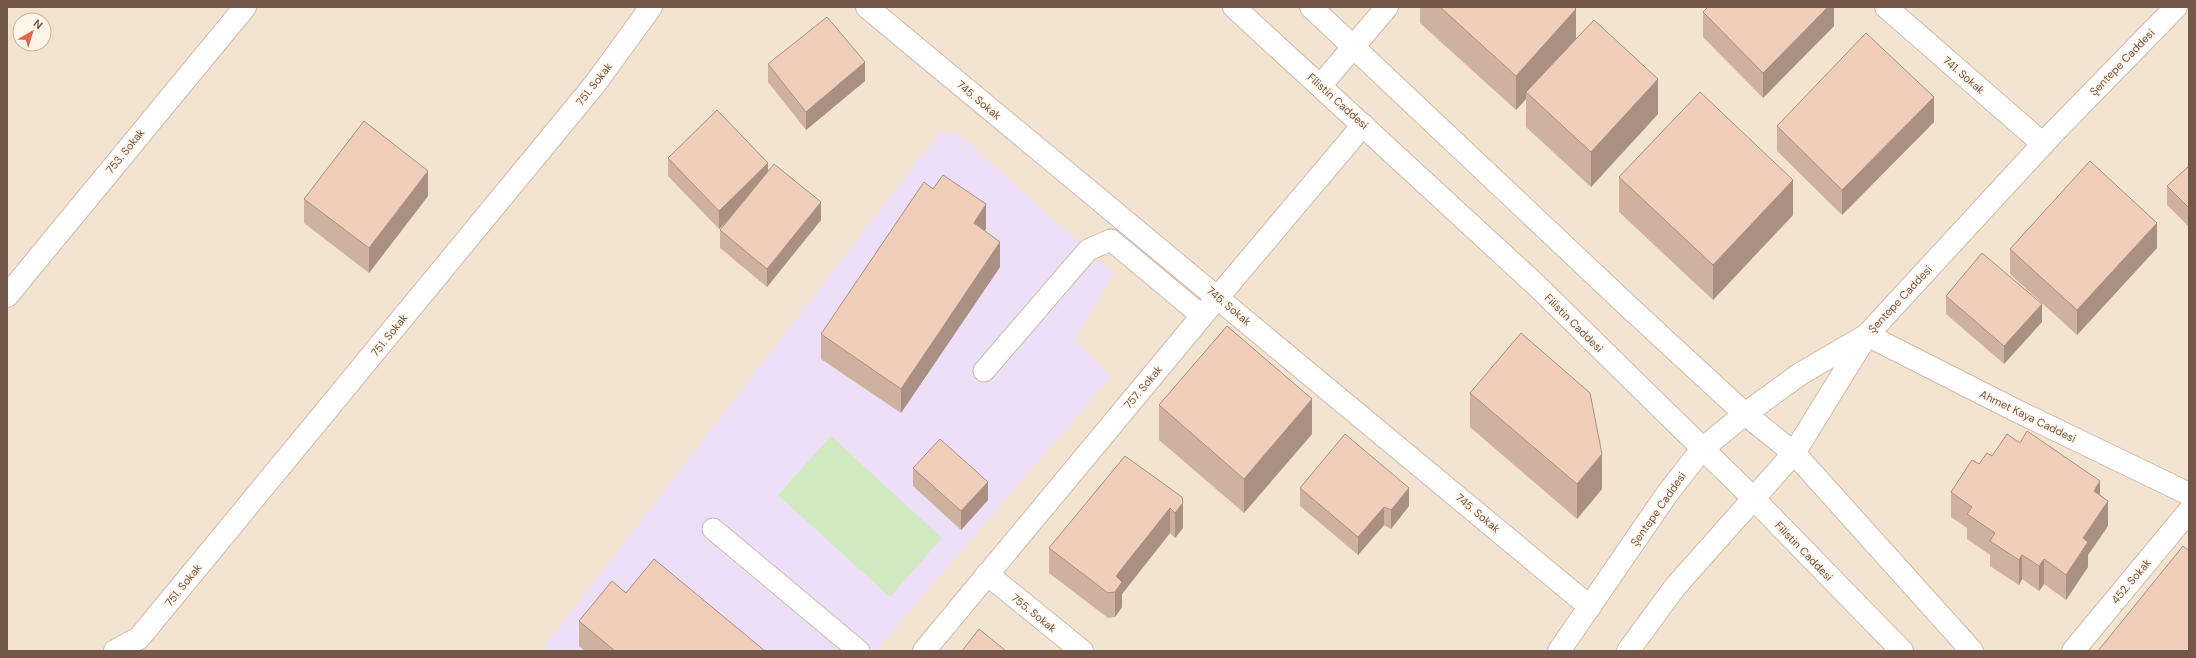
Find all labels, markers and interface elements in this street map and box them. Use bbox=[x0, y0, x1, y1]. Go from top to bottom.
north arrow bbox=[12, 12, 52, 52]
text: N bbox=[31, 16, 46, 32]
street label: Şentepe Caddesi bbox=[2087, 26, 2157, 98]
street label: 741. Sokak bbox=[1940, 53, 1988, 97]
street label: 751. Sokak bbox=[573, 59, 615, 108]
street label: Filistin Caddesi bbox=[1305, 70, 1371, 132]
street label: 745. Sokak bbox=[954, 77, 1004, 123]
street label: 753. Sokak bbox=[103, 125, 148, 176]
street label: Şentepe Caddesi bbox=[1865, 262, 1935, 336]
street label: 745. Sokak bbox=[1204, 283, 1254, 329]
street label: Filistin Caddesi bbox=[1542, 291, 1606, 355]
street label: 751. Sokak bbox=[368, 311, 411, 359]
street label: 757. Sokak bbox=[1121, 362, 1165, 412]
street label: Ahmet Kaya Caddesi bbox=[1978, 387, 2078, 445]
street label: Şentepe Caddesi bbox=[1627, 469, 1689, 549]
street label: 745. Sokak bbox=[1453, 490, 1503, 536]
street label: Filistin Caddesi bbox=[1772, 518, 1836, 584]
street label: 452. Sokak bbox=[2108, 555, 2154, 606]
street label: 751. Sokak bbox=[162, 561, 205, 609]
street label: 755. Sokak bbox=[1009, 591, 1060, 636]

